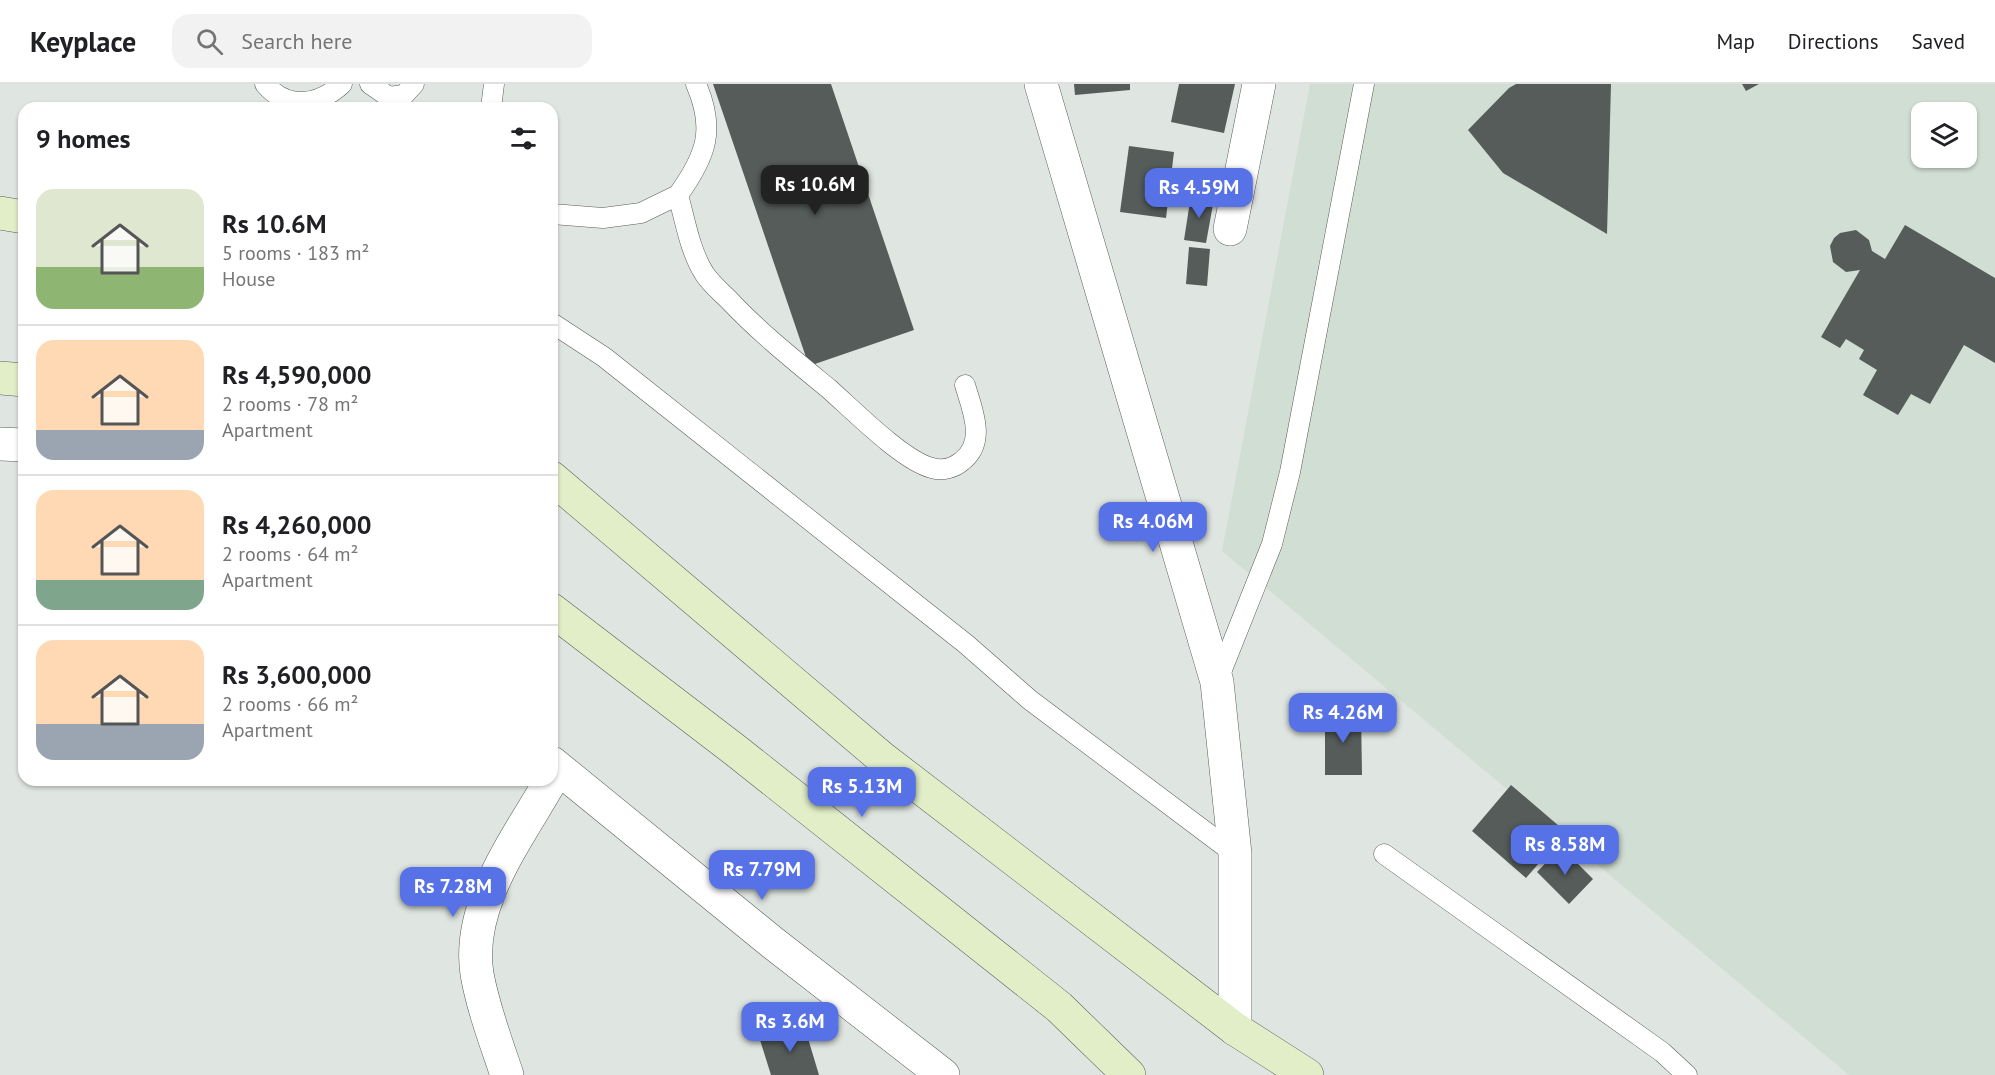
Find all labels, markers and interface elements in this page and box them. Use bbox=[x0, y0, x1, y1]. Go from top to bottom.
search box bbox=[172, 14, 592, 68]
text: Keyplace bbox=[30, 23, 136, 60]
icon: search bbox=[193, 25, 226, 58]
text: Search here bbox=[241, 27, 352, 55]
text: Map bbox=[1716, 28, 1755, 55]
text: Directions bbox=[1788, 28, 1879, 55]
text: Saved bbox=[1912, 28, 1965, 55]
map controls bbox=[1911, 102, 1977, 168]
button: layers bbox=[1911, 102, 1977, 168]
text: 9 homes bbox=[36, 122, 131, 155]
icon: filters bbox=[507, 122, 540, 155]
pin: Rs 10.6M bbox=[753, 165, 877, 216]
pin: Rs 4.59M bbox=[1137, 168, 1261, 219]
text: Rs 10.6M bbox=[775, 171, 855, 197]
text: Rs 4.59M bbox=[1159, 174, 1239, 200]
text: Rs 10.6M bbox=[222, 207, 327, 240]
icon: home bbox=[84, 213, 156, 285]
text: 5 rooms · 183 m² bbox=[222, 240, 369, 266]
text: House bbox=[222, 266, 276, 292]
text: Rs 4,590,000 bbox=[222, 358, 372, 391]
icon: home bbox=[84, 364, 156, 436]
text: 2 rooms · 78 m² bbox=[222, 391, 358, 417]
text: Apartment bbox=[222, 417, 313, 443]
pin: Rs 4.06M bbox=[1091, 502, 1215, 553]
text: Rs 4,260,000 bbox=[222, 508, 372, 541]
text: Rs 4.06M bbox=[1113, 508, 1193, 534]
icon: home bbox=[84, 514, 156, 586]
text: 2 rooms · 64 m² bbox=[222, 541, 358, 567]
text: Apartment bbox=[222, 567, 313, 593]
text: Rs 3,600,000 bbox=[222, 658, 372, 691]
icon: home bbox=[84, 664, 156, 736]
text: 2 rooms · 66 m² bbox=[222, 691, 358, 717]
pin: Rs 4.26M bbox=[1281, 693, 1405, 744]
text: Rs 4.26M bbox=[1303, 699, 1383, 725]
text: Apartment bbox=[222, 717, 313, 743]
pin: Rs 5.13M bbox=[800, 767, 924, 818]
text: Rs 5.13M bbox=[822, 773, 902, 799]
pin: Rs 8.58M bbox=[1503, 825, 1627, 876]
text: Rs 8.58M bbox=[1525, 831, 1605, 857]
pin: Rs 7.79M bbox=[700, 850, 824, 901]
text: Rs 7.79M bbox=[723, 856, 801, 882]
pin: Rs 7.28M bbox=[391, 867, 515, 918]
text: Rs 7.28M bbox=[414, 873, 492, 899]
pin: Rs 3.6M bbox=[735, 1002, 845, 1053]
text: Rs 3.6M bbox=[755, 1008, 825, 1034]

